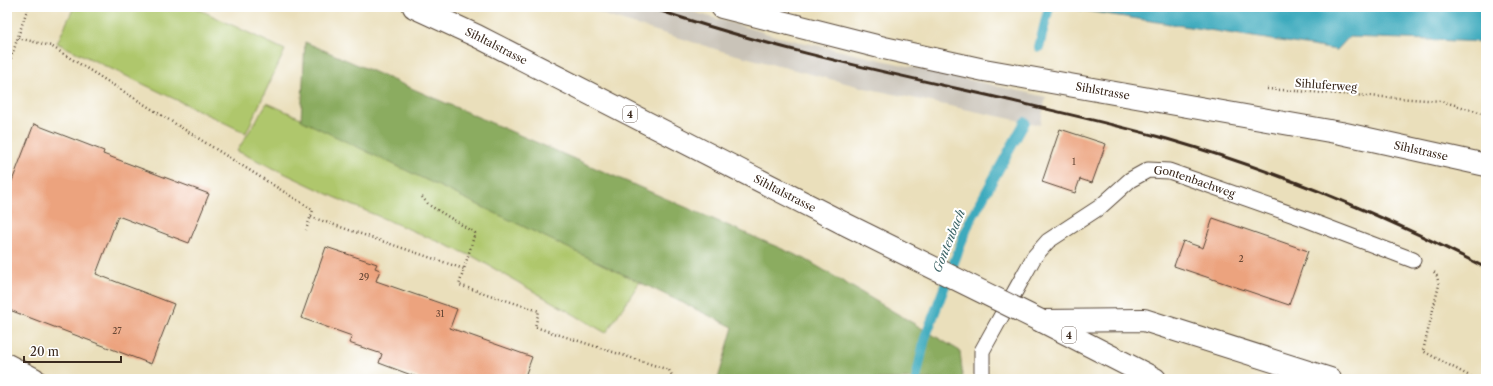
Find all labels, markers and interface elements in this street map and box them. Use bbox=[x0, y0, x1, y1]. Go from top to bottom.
street label: Sihltalstrasse bbox=[463, 24, 530, 68]
street label: Sihluferweg bbox=[1294, 76, 1358, 94]
street label: Sihlstrasse bbox=[1074, 79, 1131, 103]
road number: 4 bbox=[623, 106, 637, 122]
street label: Sihlstrasse bbox=[1393, 138, 1449, 163]
house number: 1 bbox=[1072, 156, 1076, 167]
street label: Gontenbachweg bbox=[1153, 163, 1237, 201]
street label: Sihltalstrasse bbox=[751, 172, 818, 215]
water label: Gontenbach bbox=[929, 207, 968, 275]
house number: 2 bbox=[1238, 253, 1244, 264]
house number: 29 bbox=[359, 271, 369, 282]
house number: 31 bbox=[436, 308, 445, 319]
house number: 27 bbox=[112, 325, 122, 336]
road number: 4 bbox=[1062, 327, 1076, 343]
scale bar bbox=[24, 338, 121, 364]
text: 20 m bbox=[30, 344, 59, 359]

